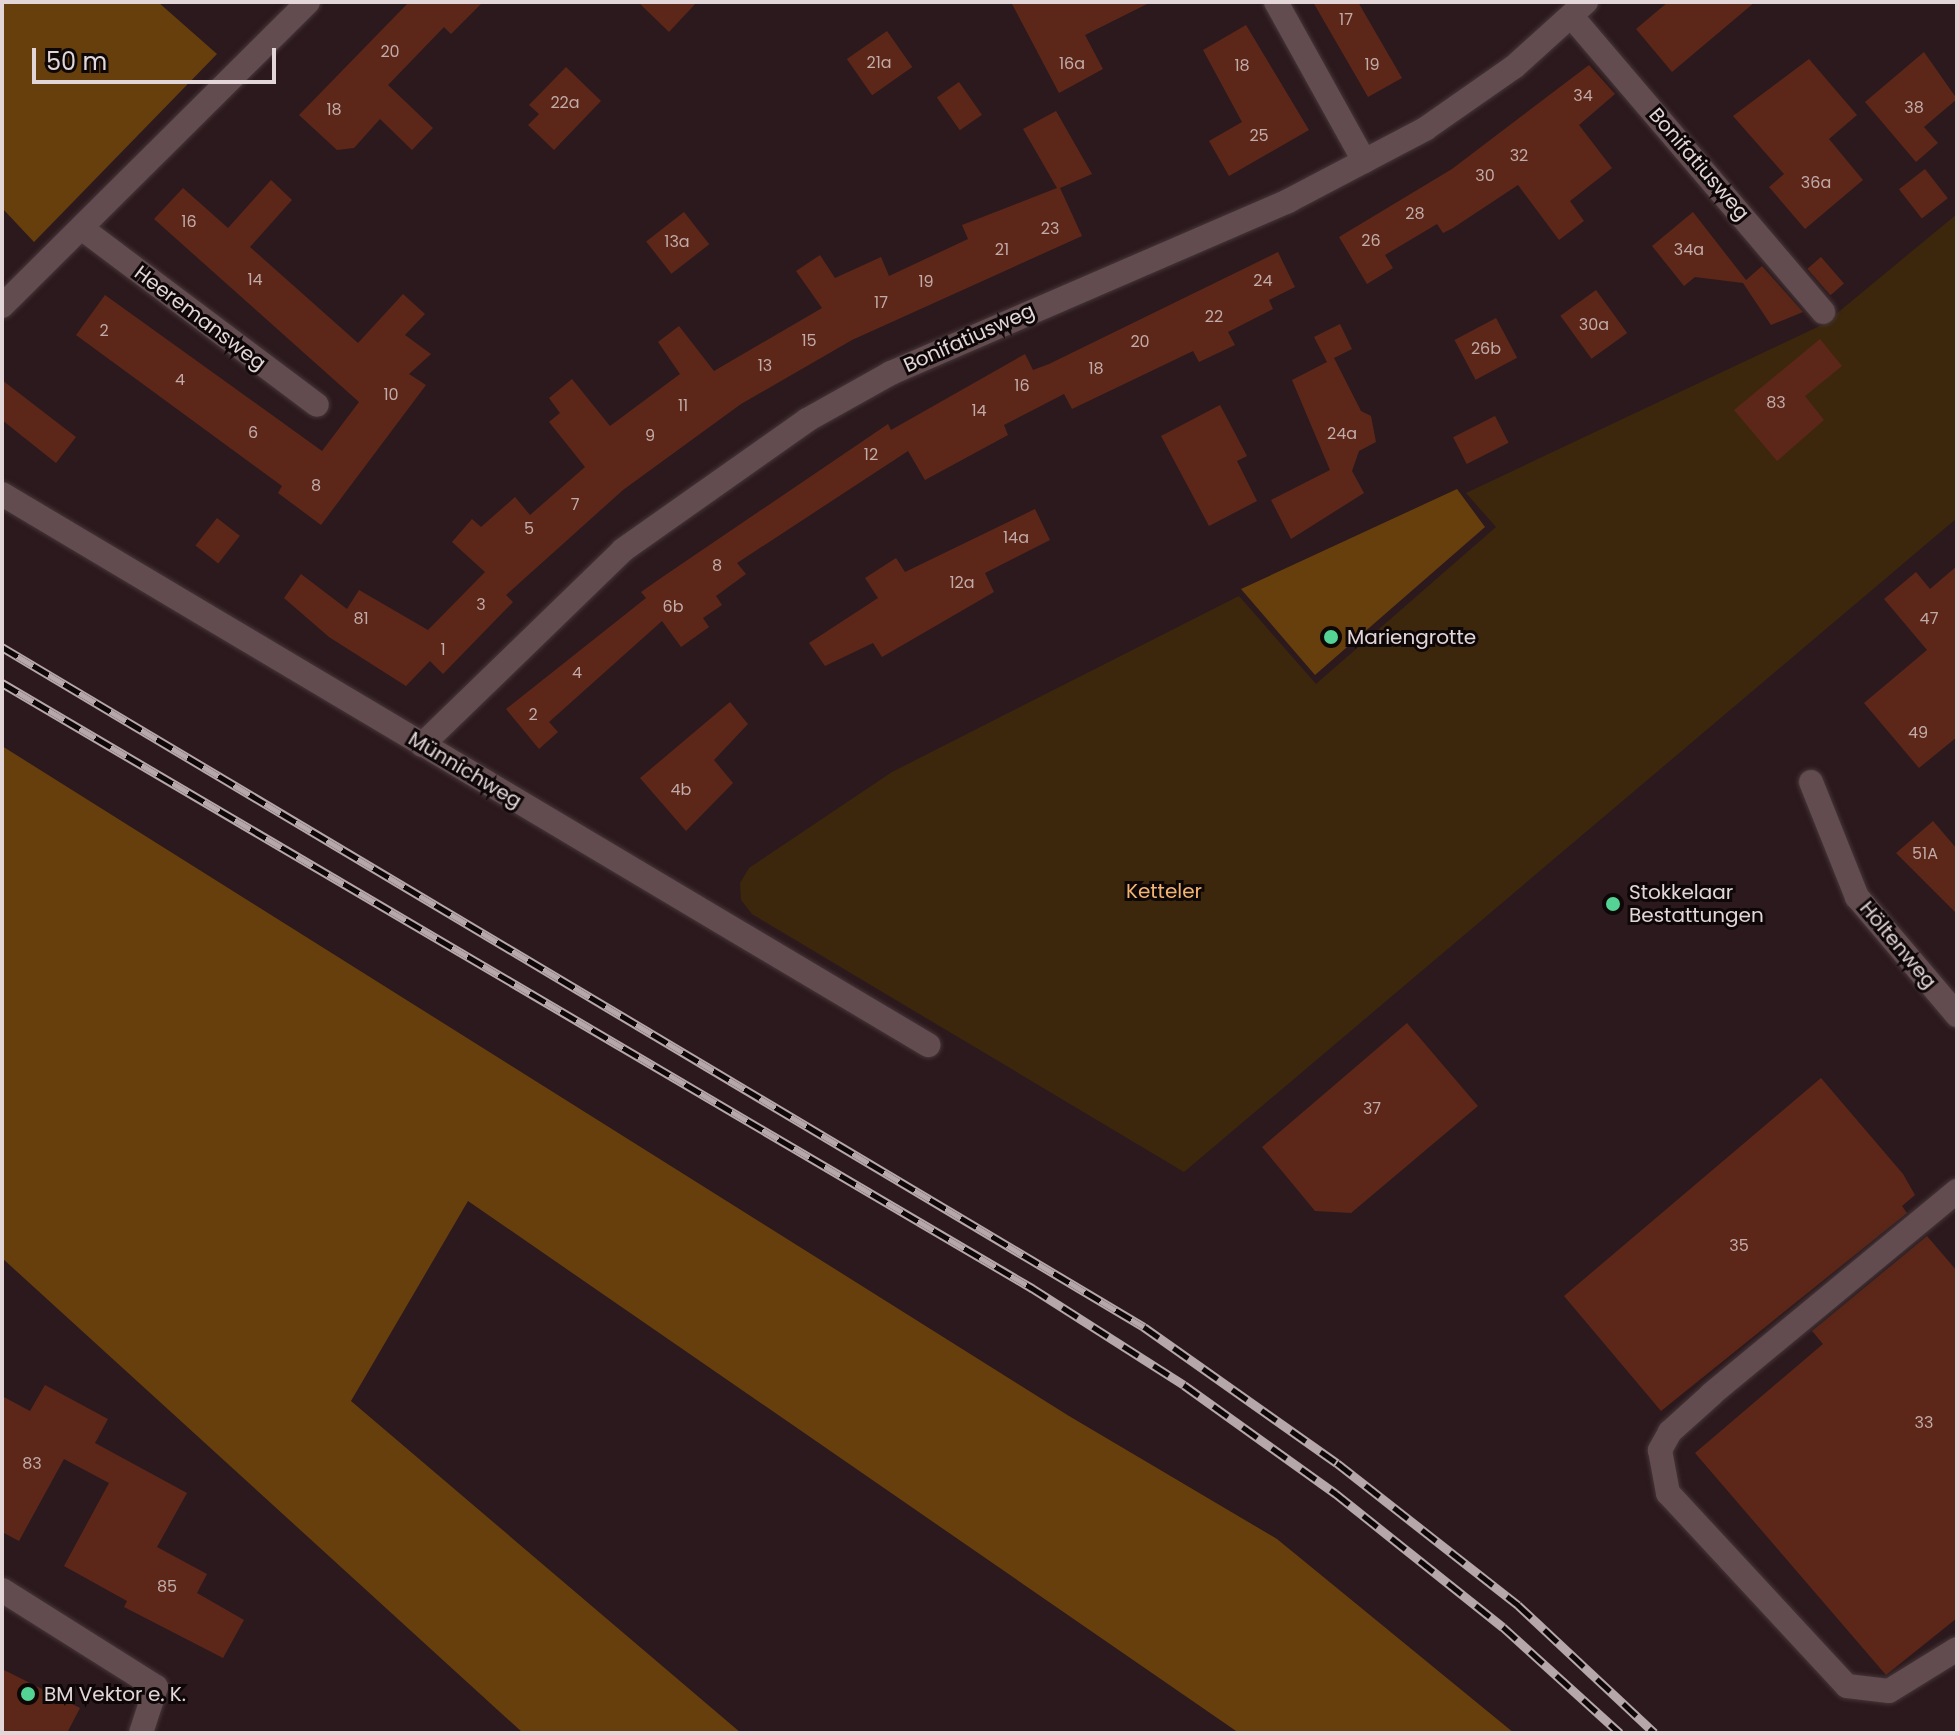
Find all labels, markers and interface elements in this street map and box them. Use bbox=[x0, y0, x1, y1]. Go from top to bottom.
house number: 17 bbox=[1339, 10, 1353, 30]
scale bar bbox=[36, 32, 280, 82]
house number: 20 bbox=[380, 42, 400, 62]
text: 50 m bbox=[46, 45, 107, 78]
house number: 21a bbox=[866, 53, 892, 73]
house number: 16a bbox=[1059, 54, 1085, 74]
house number: 19 bbox=[1364, 55, 1380, 75]
house number: 18 bbox=[1234, 56, 1250, 76]
house number: 34 bbox=[1573, 86, 1593, 106]
house number: 22a bbox=[550, 93, 580, 113]
house number: 38 bbox=[1904, 98, 1924, 118]
house number: 18 bbox=[326, 100, 342, 120]
street label: Bonifatiusweg bbox=[1644, 103, 1754, 225]
house number: 25 bbox=[1249, 126, 1269, 146]
house number: 32 bbox=[1510, 146, 1528, 166]
house number: 30 bbox=[1475, 166, 1495, 186]
house number: 36a bbox=[1801, 173, 1831, 193]
house number: 28 bbox=[1405, 204, 1425, 224]
house number: 16 bbox=[181, 212, 197, 232]
house number: 23 bbox=[1041, 219, 1059, 239]
house number: 26 bbox=[1361, 231, 1381, 251]
house number: 13a bbox=[664, 232, 690, 252]
house number: 21 bbox=[995, 240, 1009, 260]
house number: 34a bbox=[1674, 240, 1704, 260]
street label: Heeremansweg bbox=[130, 261, 270, 375]
house number: 14 bbox=[247, 270, 263, 290]
house number: 24 bbox=[1253, 271, 1273, 291]
house number: 19 bbox=[918, 272, 934, 292]
house number: 17 bbox=[874, 293, 888, 313]
street label: Bonifatiusweg bbox=[900, 298, 1038, 378]
house number: 22 bbox=[1205, 307, 1223, 327]
house number: 30a bbox=[1579, 315, 1609, 335]
house number: 2 bbox=[99, 321, 109, 341]
house number: 15 bbox=[801, 331, 817, 351]
house number: 20 bbox=[1130, 332, 1150, 352]
house number: 26b bbox=[1471, 339, 1501, 359]
house number: 13 bbox=[758, 356, 772, 376]
house number: 18 bbox=[1088, 359, 1104, 379]
house number: 4 bbox=[175, 370, 185, 390]
house number: 16 bbox=[1014, 376, 1030, 396]
house number: 10 bbox=[383, 385, 399, 405]
house number: 83 bbox=[1766, 393, 1786, 413]
house number: 11 bbox=[678, 396, 688, 416]
house number: 14 bbox=[971, 401, 987, 421]
house number: 6 bbox=[248, 423, 258, 443]
house number: 24a bbox=[1327, 424, 1357, 444]
house number: 9 bbox=[645, 426, 655, 446]
house number: 12 bbox=[864, 445, 878, 465]
house number: 8 bbox=[311, 476, 321, 496]
house number: 7 bbox=[571, 495, 579, 515]
house number: 5 bbox=[524, 519, 534, 539]
house number: 14a bbox=[1003, 528, 1029, 548]
house number: 8 bbox=[712, 556, 722, 576]
house number: 12a bbox=[949, 573, 975, 593]
house number: 3 bbox=[476, 595, 486, 615]
house number: 6b bbox=[663, 597, 683, 617]
house number: 81 bbox=[353, 609, 369, 629]
house number: 47 bbox=[1920, 609, 1938, 629]
place label: Mariengrotte bbox=[1347, 625, 1476, 649]
marker: Mariengrotte bbox=[1322, 628, 1340, 646]
house number: 1 bbox=[440, 640, 446, 660]
house number: 4 bbox=[572, 663, 582, 683]
house number: 2 bbox=[528, 705, 538, 725]
house number: 49 bbox=[1908, 723, 1928, 743]
street label: Münnichweg bbox=[404, 727, 526, 813]
house number: 4b bbox=[671, 780, 691, 800]
house number: 51A bbox=[1912, 844, 1938, 864]
park label: Ketteler bbox=[1126, 879, 1202, 903]
place label: Stokkelaar Bestattungen bbox=[1629, 880, 1764, 927]
marker: Stokkelaar Bestattungen bbox=[1604, 895, 1622, 913]
street label: Höltenweg bbox=[1855, 897, 1941, 993]
house number: 37 bbox=[1363, 1099, 1381, 1119]
house number: 35 bbox=[1729, 1236, 1749, 1256]
house number: 33 bbox=[1915, 1413, 1933, 1433]
house number: 83 bbox=[22, 1454, 42, 1474]
house number: 85 bbox=[157, 1577, 177, 1597]
place label: BM Vektor e. K. bbox=[44, 1682, 186, 1706]
marker: BM Vektor e. K. bbox=[19, 1685, 37, 1703]

